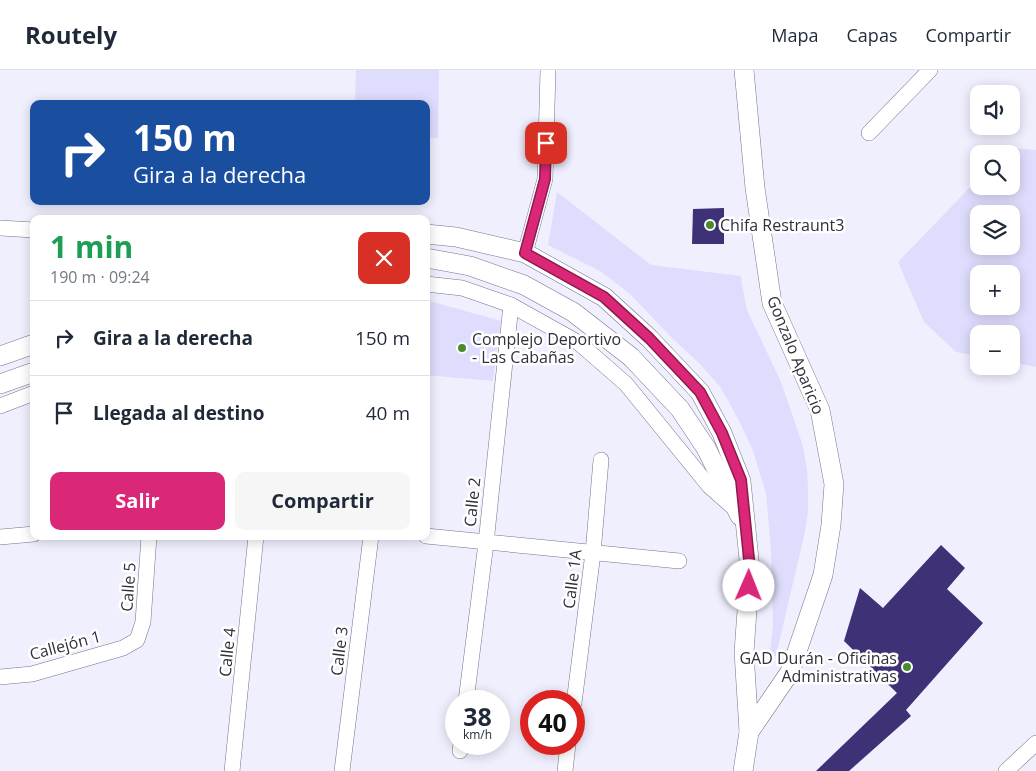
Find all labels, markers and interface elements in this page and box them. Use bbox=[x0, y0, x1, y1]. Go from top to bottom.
text: Routely bbox=[25, 18, 117, 51]
text: Mapa bbox=[771, 23, 819, 47]
text: Capas bbox=[847, 23, 897, 47]
text: Compartir bbox=[925, 23, 1011, 47]
map controls bbox=[970, 85, 1020, 375]
button: sound bbox=[970, 85, 1020, 135]
text: 150 m bbox=[133, 114, 237, 161]
icon: right bbox=[50, 120, 115, 185]
pin bbox=[525, 122, 567, 164]
icon: arrive bbox=[532, 129, 560, 157]
button: search bbox=[970, 145, 1020, 195]
text: Gira a la derecha bbox=[133, 159, 306, 189]
button: layers bbox=[970, 205, 1020, 255]
place label: Chifa Restraunt3 bbox=[720, 214, 844, 236]
marker: Chifa Restraunt3 bbox=[704, 219, 716, 231]
text: 1 min bbox=[50, 226, 133, 267]
button: close bbox=[358, 232, 410, 284]
button: + bbox=[970, 265, 1020, 315]
text: 190 m · 09:24 bbox=[50, 266, 150, 288]
street label: Gonzalo Aparicio bbox=[762, 292, 830, 418]
icon: right bbox=[50, 324, 78, 352]
text: Gira a la derecha bbox=[93, 325, 253, 351]
text: 150 m bbox=[355, 325, 410, 351]
button: − bbox=[970, 325, 1020, 375]
place label: Complejo Deportivo - Las Cabañas bbox=[472, 328, 621, 368]
marker: Complejo Deportivo - Las Cabañas bbox=[456, 342, 468, 354]
icon: arrive bbox=[50, 399, 78, 427]
text: Llegada al destino bbox=[93, 400, 265, 426]
text: 40 m bbox=[366, 400, 410, 426]
button: Salir bbox=[50, 472, 225, 530]
button: Compartir bbox=[235, 472, 410, 530]
street label: Calle 2 bbox=[458, 476, 486, 528]
street label: Calle 1A bbox=[557, 547, 587, 610]
position arrow bbox=[722, 559, 774, 611]
street label: Calle 5 bbox=[115, 562, 141, 612]
street label: Callejón 1 bbox=[27, 625, 103, 665]
street label: Calle 3 bbox=[325, 625, 353, 677]
street label: Calle 4 bbox=[213, 626, 241, 678]
place label: GAD Durán - Oficinas Administrativas bbox=[739, 647, 897, 687]
marker: GAD Durán - Oficinas Administrativas bbox=[901, 661, 913, 673]
speed limit sign: 40 bbox=[520, 690, 585, 755]
text: 38 bbox=[463, 699, 492, 733]
text: km/h bbox=[463, 726, 492, 743]

